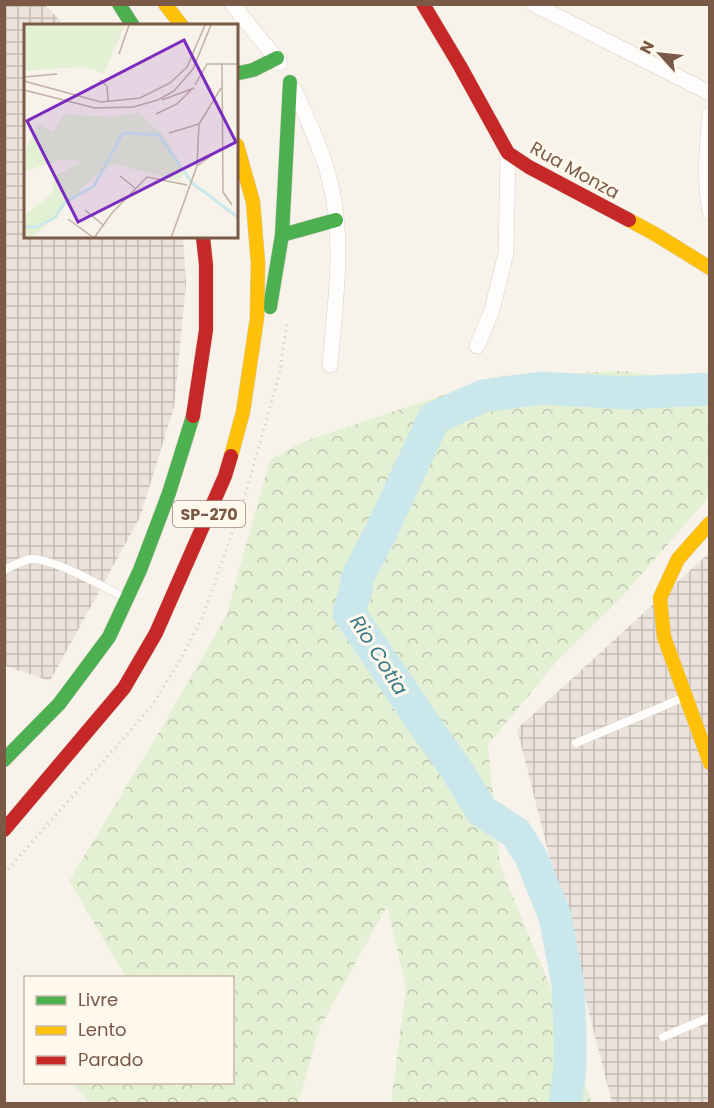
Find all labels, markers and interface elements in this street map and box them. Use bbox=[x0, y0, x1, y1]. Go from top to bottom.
inset map bbox=[24, 24, 238, 238]
north arrow bbox=[630, 24, 690, 84]
text: N bbox=[634, 37, 660, 58]
street label: Rua Monza bbox=[526, 135, 624, 205]
road number: SP-270 bbox=[173, 501, 245, 527]
water label: Rio Cotia bbox=[343, 609, 415, 701]
legend bbox=[24, 976, 234, 1084]
text: Livre bbox=[78, 987, 118, 1012]
text: Lento bbox=[78, 1017, 127, 1042]
text: Parado bbox=[78, 1047, 143, 1072]

